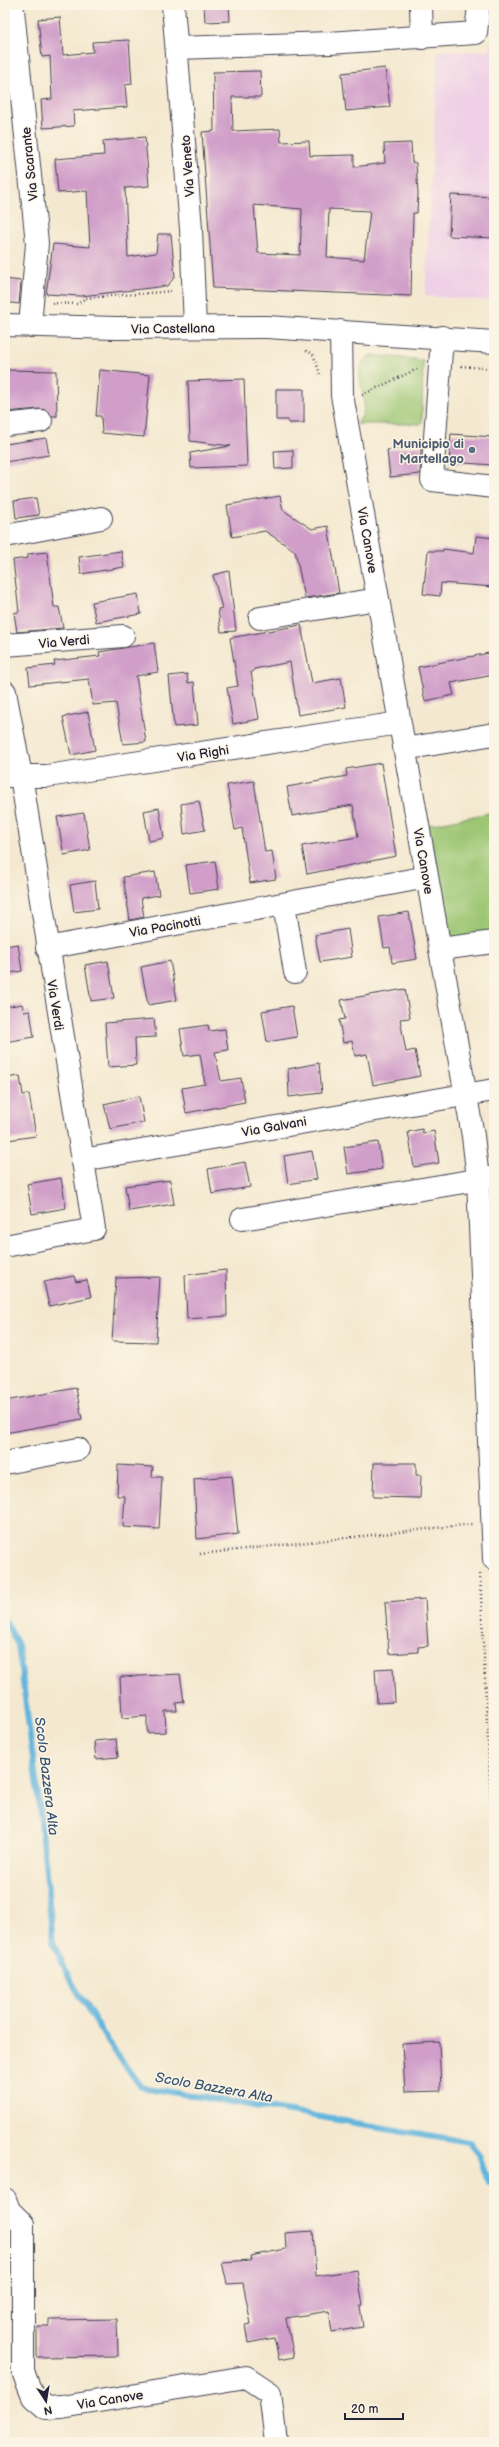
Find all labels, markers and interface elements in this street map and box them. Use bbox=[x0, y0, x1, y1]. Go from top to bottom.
street label: Via Scarante bbox=[18, 126, 42, 202]
street label: Via Veneto bbox=[178, 134, 198, 198]
street label: Via Castellana bbox=[131, 320, 215, 338]
place label: Municipio di Martellago bbox=[392, 436, 464, 467]
marker: Municipio di Martellago bbox=[467, 445, 477, 455]
street label: Via Canove bbox=[353, 506, 381, 575]
street label: Via Verdi bbox=[38, 632, 90, 652]
street label: Via Righi bbox=[176, 742, 230, 766]
street label: Via Canove bbox=[409, 827, 437, 896]
street label: Via Pacinotti bbox=[128, 913, 202, 941]
street label: Via Verdi bbox=[43, 979, 67, 1032]
street label: Via Galvani bbox=[240, 1113, 308, 1141]
water label: Scolo Bazzera Alta bbox=[31, 1716, 62, 1836]
water label: Scolo Bazzera Alta bbox=[154, 2069, 274, 2106]
north arrow bbox=[26, 2381, 66, 2421]
street label: Via Canove bbox=[76, 2387, 145, 2413]
scale bar bbox=[345, 2395, 403, 2421]
text: 20 m bbox=[351, 2402, 378, 2417]
text: N bbox=[43, 2403, 53, 2418]

